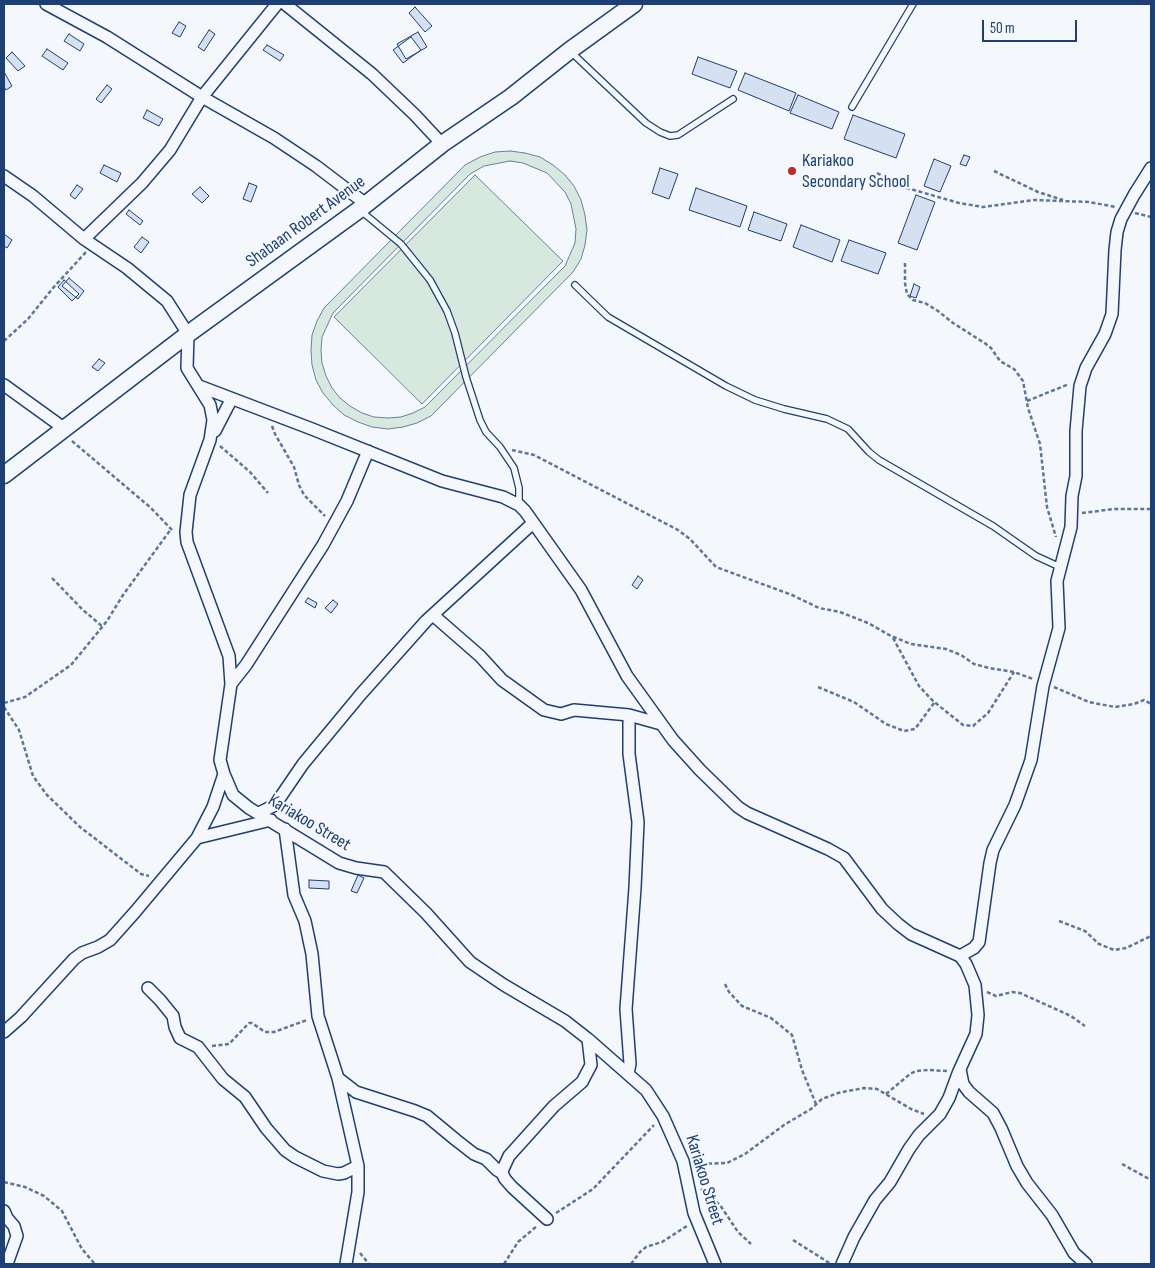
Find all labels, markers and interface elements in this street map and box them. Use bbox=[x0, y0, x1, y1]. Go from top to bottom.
scale bar bbox=[985, 10, 1080, 42]
text: 50 m bbox=[990, 19, 1015, 38]
place label: Kariakoo Secondary School bbox=[802, 150, 910, 192]
marker: Kariakoo Secondary School bbox=[786, 165, 798, 177]
street label: Shabaan Robert Avenue bbox=[242, 171, 370, 273]
street label: Kariakoo Street bbox=[264, 790, 354, 856]
street label: Kariakoo Street bbox=[680, 1132, 728, 1228]

